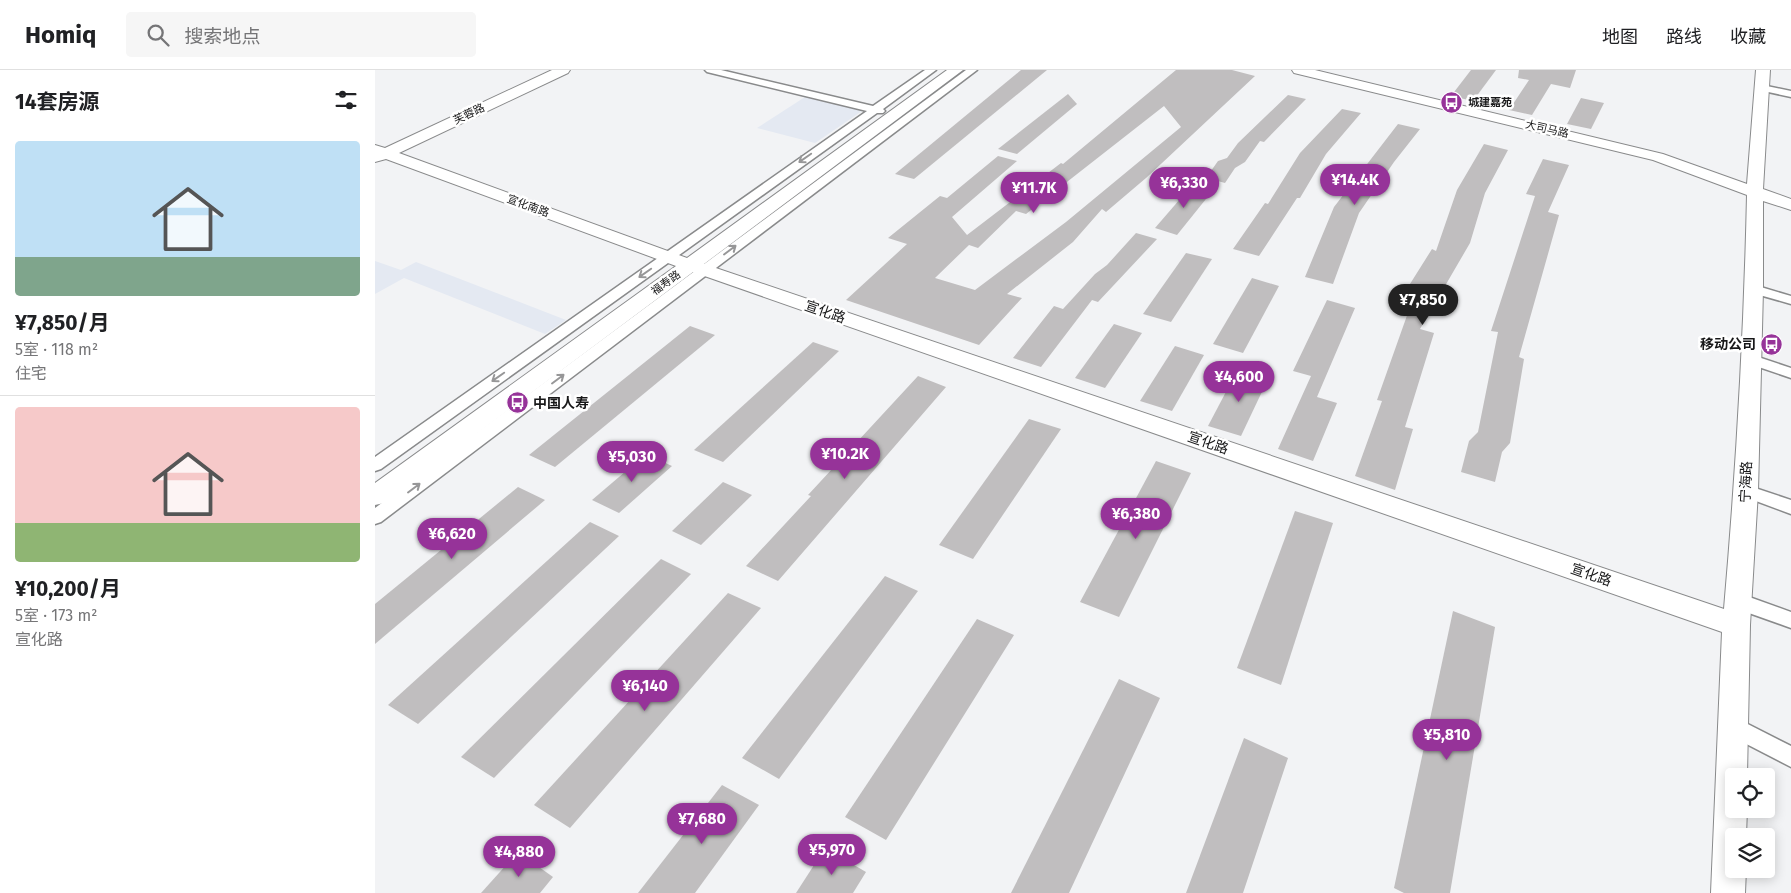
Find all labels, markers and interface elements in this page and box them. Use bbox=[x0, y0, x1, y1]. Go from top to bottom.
search box bbox=[126, 12, 476, 57]
text: Homiq bbox=[25, 21, 96, 49]
icon: search bbox=[144, 21, 172, 49]
text: 搜索地点 bbox=[184, 25, 260, 48]
text: 地图 bbox=[1602, 26, 1638, 48]
text: 路线 bbox=[1666, 26, 1702, 48]
text: 收藏 bbox=[1730, 26, 1766, 48]
icon: filters bbox=[332, 86, 360, 114]
text: 14套房源 bbox=[15, 89, 100, 115]
bus stop icon: 城建嘉苑 bbox=[1440, 90, 1464, 114]
place label: 城建嘉苑 bbox=[1468, 96, 1512, 109]
street label: 芙蓉路 bbox=[451, 101, 487, 127]
street label: 大司马路 bbox=[1524, 118, 1570, 140]
one-way arrow bbox=[799, 153, 813, 163]
pin: ¥14.4K bbox=[1314, 164, 1396, 206]
pin: ¥6,330 bbox=[1143, 166, 1225, 209]
text: ¥14.4K bbox=[1331, 170, 1379, 189]
pin: ¥11.7K bbox=[993, 172, 1075, 214]
text: ¥6,330 bbox=[1160, 173, 1208, 192]
icon: home bbox=[143, 174, 233, 264]
text: ¥11.7K bbox=[1012, 178, 1056, 197]
street label: 宣化南路 bbox=[505, 192, 551, 220]
one-way arrow bbox=[723, 245, 737, 255]
one-way arrow bbox=[638, 268, 652, 278]
street label: 福寿路 bbox=[649, 268, 683, 298]
pin: ¥7,850 bbox=[1382, 284, 1464, 326]
text: ¥7,850 bbox=[1399, 290, 1447, 309]
street label: 宣化路 bbox=[802, 297, 848, 327]
text: ¥7,850/月 bbox=[15, 310, 109, 336]
bus stop icon: 移动公司 bbox=[1760, 332, 1784, 356]
place label: 移动公司 bbox=[1700, 336, 1756, 353]
text: 5室 · 118 m² bbox=[15, 340, 98, 359]
pin: ¥4,600 bbox=[1198, 360, 1280, 403]
text: 住宅 bbox=[15, 364, 47, 383]
text: ¥4,600 bbox=[1214, 367, 1264, 386]
one-way arrow bbox=[491, 372, 505, 382]
one-way arrow bbox=[551, 374, 564, 385]
bus stop icon: 中国人寿 bbox=[505, 391, 529, 415]
place label: 中国人寿 bbox=[533, 395, 589, 412]
street label: 宣化路 bbox=[1185, 428, 1231, 458]
pin: ¥10.2K bbox=[804, 438, 886, 480]
icon: home bbox=[143, 439, 233, 529]
pin: ¥5,030 bbox=[591, 440, 673, 483]
text: ¥10.2K bbox=[821, 444, 869, 463]
text: ¥5,030 bbox=[608, 447, 656, 466]
street label: 宁海路 bbox=[1736, 461, 1756, 503]
one-way arrow bbox=[407, 482, 420, 493]
pin: ¥6,380 bbox=[1095, 498, 1177, 540]
text: ¥6,380 bbox=[1112, 504, 1160, 523]
pin: ¥6,620 bbox=[411, 518, 493, 560]
text: ¥6,620 bbox=[428, 524, 476, 543]
street label: 宣化路 bbox=[1568, 560, 1614, 590]
text: ¥10,200/月 bbox=[15, 576, 121, 602]
text: 5室 · 173 m² bbox=[15, 606, 97, 625]
text: 宣化路 bbox=[15, 630, 63, 649]
pin: ¥6,140 bbox=[604, 670, 686, 712]
text: ¥6,140 bbox=[622, 676, 668, 695]
pin: ¥5,810 bbox=[1406, 718, 1488, 761]
text: ¥5,810 bbox=[1424, 725, 1470, 744]
map controls bbox=[1725, 768, 1775, 878]
button: locate bbox=[1725, 768, 1775, 818]
pin: ¥7,680 bbox=[661, 802, 743, 845]
text: ¥7,680 bbox=[678, 809, 726, 828]
button: layers bbox=[1725, 828, 1775, 878]
pin: ¥5,970 bbox=[791, 834, 873, 876]
pin: ¥4,880 bbox=[478, 836, 560, 878]
text: ¥5,970 bbox=[809, 840, 855, 859]
text: ¥4,880 bbox=[494, 842, 544, 861]

